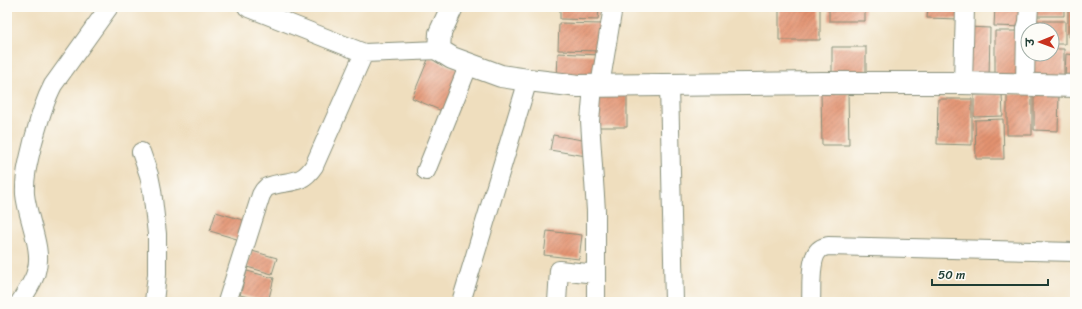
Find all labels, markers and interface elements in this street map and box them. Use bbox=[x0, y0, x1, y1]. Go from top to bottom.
north arrow bbox=[1020, 22, 1060, 62]
text: उ bbox=[1021, 37, 1040, 47]
scale bar bbox=[932, 261, 1048, 287]
text: 50 m bbox=[938, 264, 965, 286]

